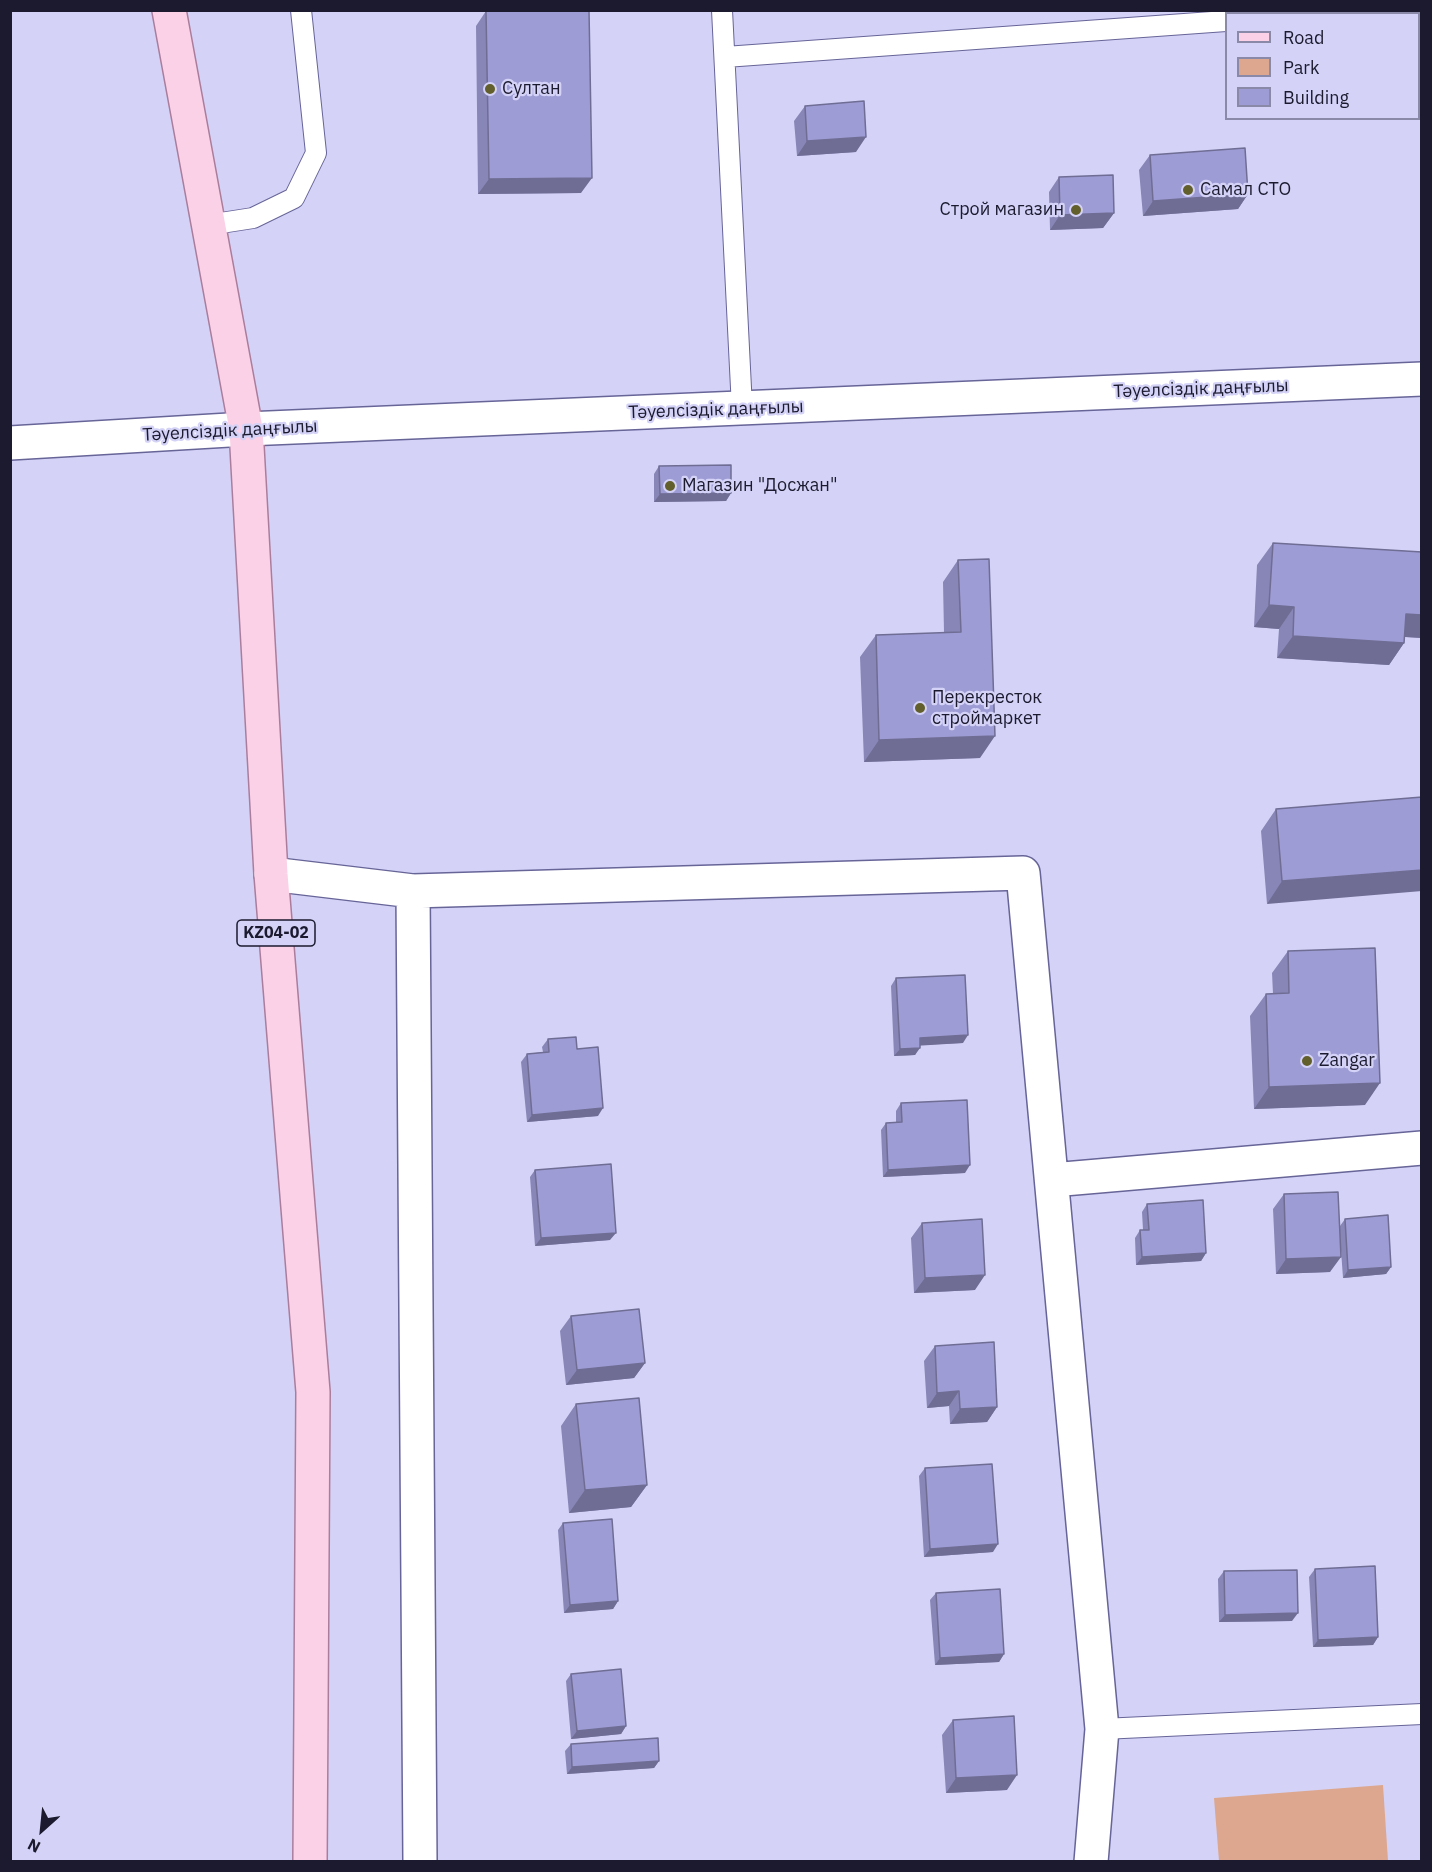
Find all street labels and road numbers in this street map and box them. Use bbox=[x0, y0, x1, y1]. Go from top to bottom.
street label: Тәуелсіздік даңғылы bbox=[1113, 375, 1289, 403]
street label: Тәуелсіздік даңғылы bbox=[628, 396, 804, 424]
street label: Тәуелсіздік даңғылы bbox=[142, 416, 318, 446]
road number: KZ04-02 bbox=[237, 920, 315, 946]

